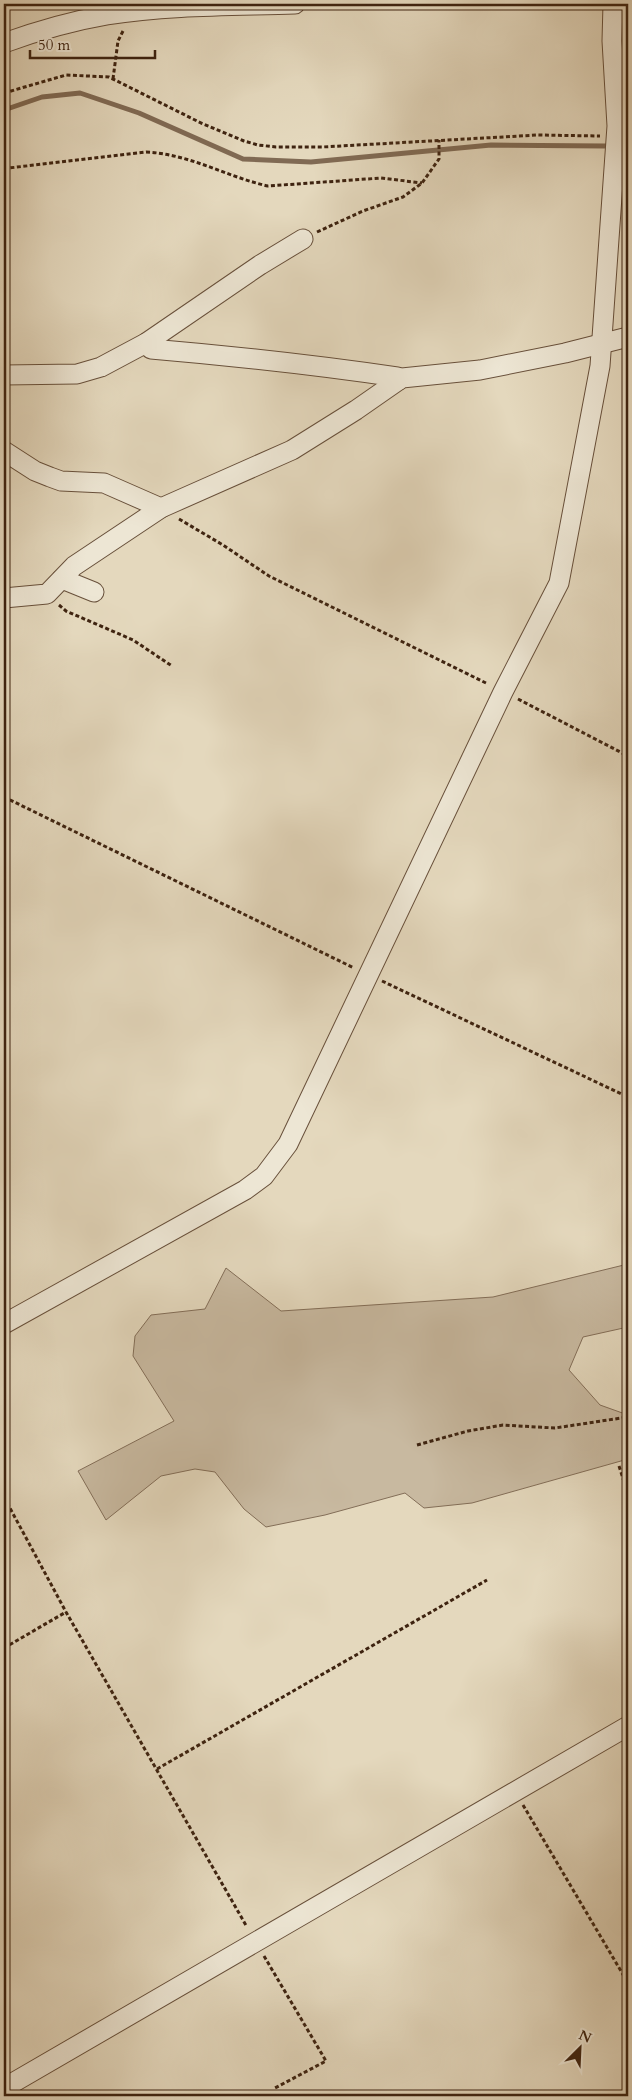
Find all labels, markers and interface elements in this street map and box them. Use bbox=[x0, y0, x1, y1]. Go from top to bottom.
scale bar bbox=[30, 28, 155, 60]
text: 50 m bbox=[38, 35, 70, 55]
north arrow bbox=[554, 2022, 604, 2072]
text: N bbox=[576, 2025, 595, 2048]

